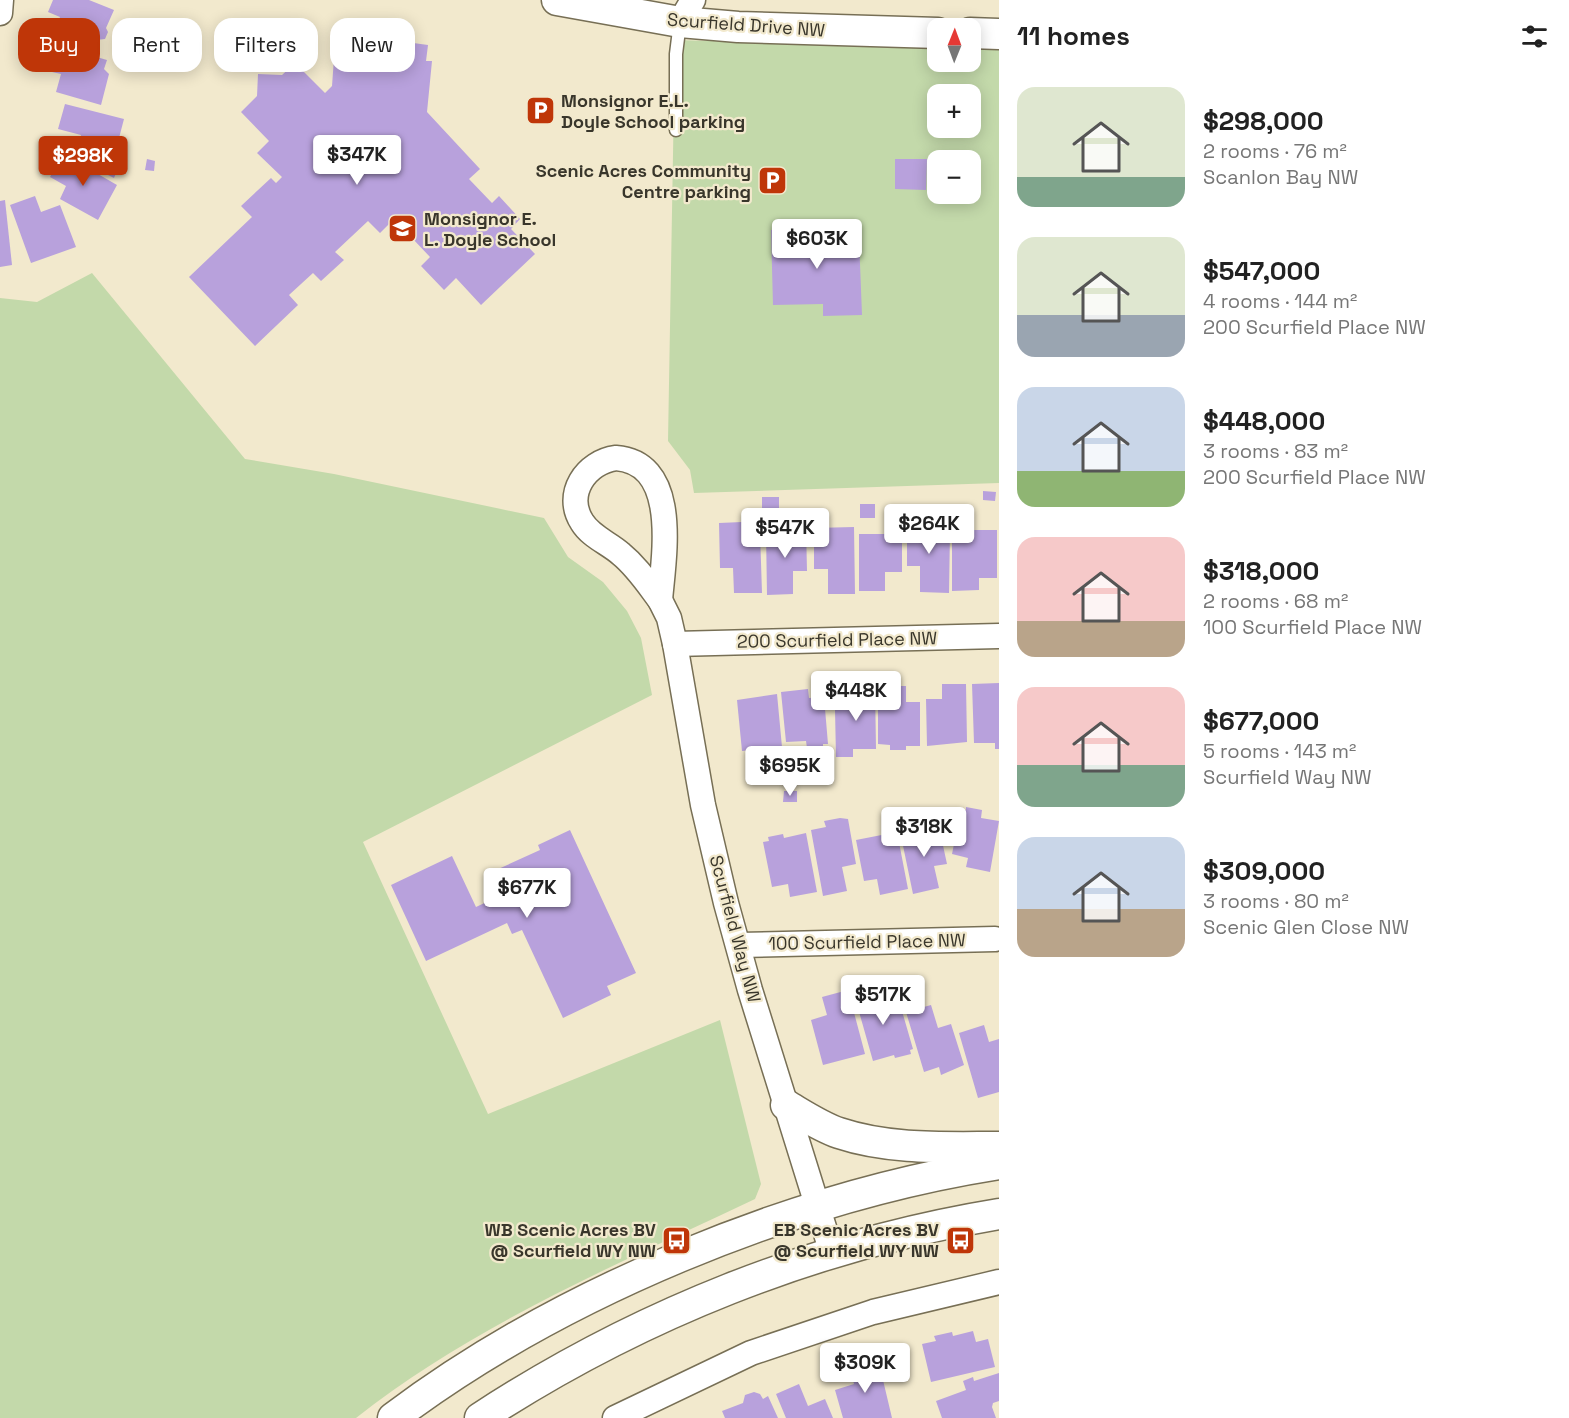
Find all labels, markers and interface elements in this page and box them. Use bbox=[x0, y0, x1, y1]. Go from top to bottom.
street label: Scurfield Drive NW bbox=[666, 8, 826, 42]
chip: Buy bbox=[18, 18, 100, 72]
chip: Rent bbox=[112, 18, 202, 72]
chip: Filters bbox=[214, 18, 318, 72]
chip: New bbox=[330, 18, 415, 72]
north arrow bbox=[927, 18, 981, 72]
map controls bbox=[927, 18, 981, 204]
text: 11 homes bbox=[1017, 19, 1130, 53]
icon: filters bbox=[1518, 20, 1551, 53]
button: + bbox=[927, 84, 981, 138]
place label: Monsignor E.L. Doyle School parking bbox=[561, 89, 745, 133]
parking icon: Monsignor E.L. Doyle School parking bbox=[524, 95, 556, 127]
text: $298,000 bbox=[1203, 104, 1324, 138]
icon: home bbox=[1065, 111, 1137, 183]
pin: $347K bbox=[315, 135, 399, 186]
pin: $298K bbox=[41, 136, 125, 187]
text: 2 rooms · 76 m² bbox=[1203, 138, 1347, 164]
text: $347K bbox=[327, 141, 387, 167]
text: $298K bbox=[53, 142, 113, 168]
button: − bbox=[927, 150, 981, 204]
place label: Scenic Acres Community Centre parking bbox=[536, 159, 751, 203]
text: Scanlon Bay NW bbox=[1203, 164, 1358, 190]
parking icon: Scenic Acres Community Centre parking bbox=[756, 165, 788, 197]
place label: Monsignor E. L. Doyle School bbox=[424, 207, 556, 251]
school or university icon: Monsignor E. L. Doyle School bbox=[387, 213, 419, 245]
pin: $603K bbox=[775, 219, 859, 270]
text: $603K bbox=[786, 225, 848, 251]
text: $547,000 bbox=[1203, 254, 1320, 288]
icon: home bbox=[1065, 261, 1137, 333]
text: 4 rooms · 144 m² bbox=[1203, 288, 1357, 314]
text: 200 Scurfield Place NW bbox=[1203, 314, 1426, 340]
text: $448,000 bbox=[1203, 404, 1325, 438]
icon: home bbox=[1065, 411, 1137, 483]
text: 3 rooms · 83 m² bbox=[1203, 438, 1348, 464]
text: 200 Scurfield Place NW bbox=[1203, 464, 1426, 490]
pin: $264K bbox=[887, 504, 971, 555]
pin: $547K bbox=[743, 508, 827, 559]
text: $264K bbox=[898, 510, 960, 536]
text: $547K bbox=[755, 514, 815, 540]
text: $318,000 bbox=[1203, 554, 1319, 588]
icon: home bbox=[1065, 561, 1137, 633]
text: 2 rooms · 68 m² bbox=[1203, 588, 1348, 614]
text: 100 Scurfield Place NW bbox=[1203, 614, 1422, 640]
street label: 200 Scurfield Place NW bbox=[737, 626, 938, 653]
pin: $448K bbox=[814, 671, 898, 722]
text: $448K bbox=[825, 677, 887, 703]
text: $677,000 bbox=[1203, 704, 1319, 738]
icon: home bbox=[1065, 711, 1137, 783]
text: 5 rooms · 143 m² bbox=[1203, 738, 1356, 764]
pin: $695K bbox=[748, 746, 832, 797]
text: $695K bbox=[759, 752, 821, 778]
text: Scurfield Way NW bbox=[1203, 764, 1372, 790]
pin: $318K bbox=[882, 807, 966, 858]
text: $318K bbox=[895, 813, 953, 839]
street label: Scurfield Way NW bbox=[705, 853, 766, 1005]
text: $309,000 bbox=[1203, 854, 1325, 888]
icon: home bbox=[1065, 861, 1137, 933]
pin: $677K bbox=[485, 868, 569, 919]
text: $677K bbox=[498, 874, 556, 900]
text: 3 rooms · 80 m² bbox=[1203, 888, 1349, 914]
text: Scenic Glen Close NW bbox=[1203, 914, 1409, 940]
street label: 100 Scurfield Place NW bbox=[768, 928, 966, 955]
pin: $517K bbox=[841, 975, 925, 1026]
text: $517K bbox=[855, 981, 911, 1007]
place label: WB Scenic Acres BV @ Scurfield WY NW bbox=[485, 1218, 656, 1262]
place label: EB Scenic Acres BV @ Scurfield WY NW bbox=[773, 1218, 939, 1262]
bus stop icon: WB Scenic Acres BV @ Scurfield WY NW bbox=[661, 1224, 693, 1256]
bus stop icon: EB Scenic Acres BV @ Scurfield WY NW bbox=[944, 1224, 976, 1256]
pin: $309K bbox=[823, 1343, 907, 1394]
text: $309K bbox=[834, 1349, 896, 1375]

